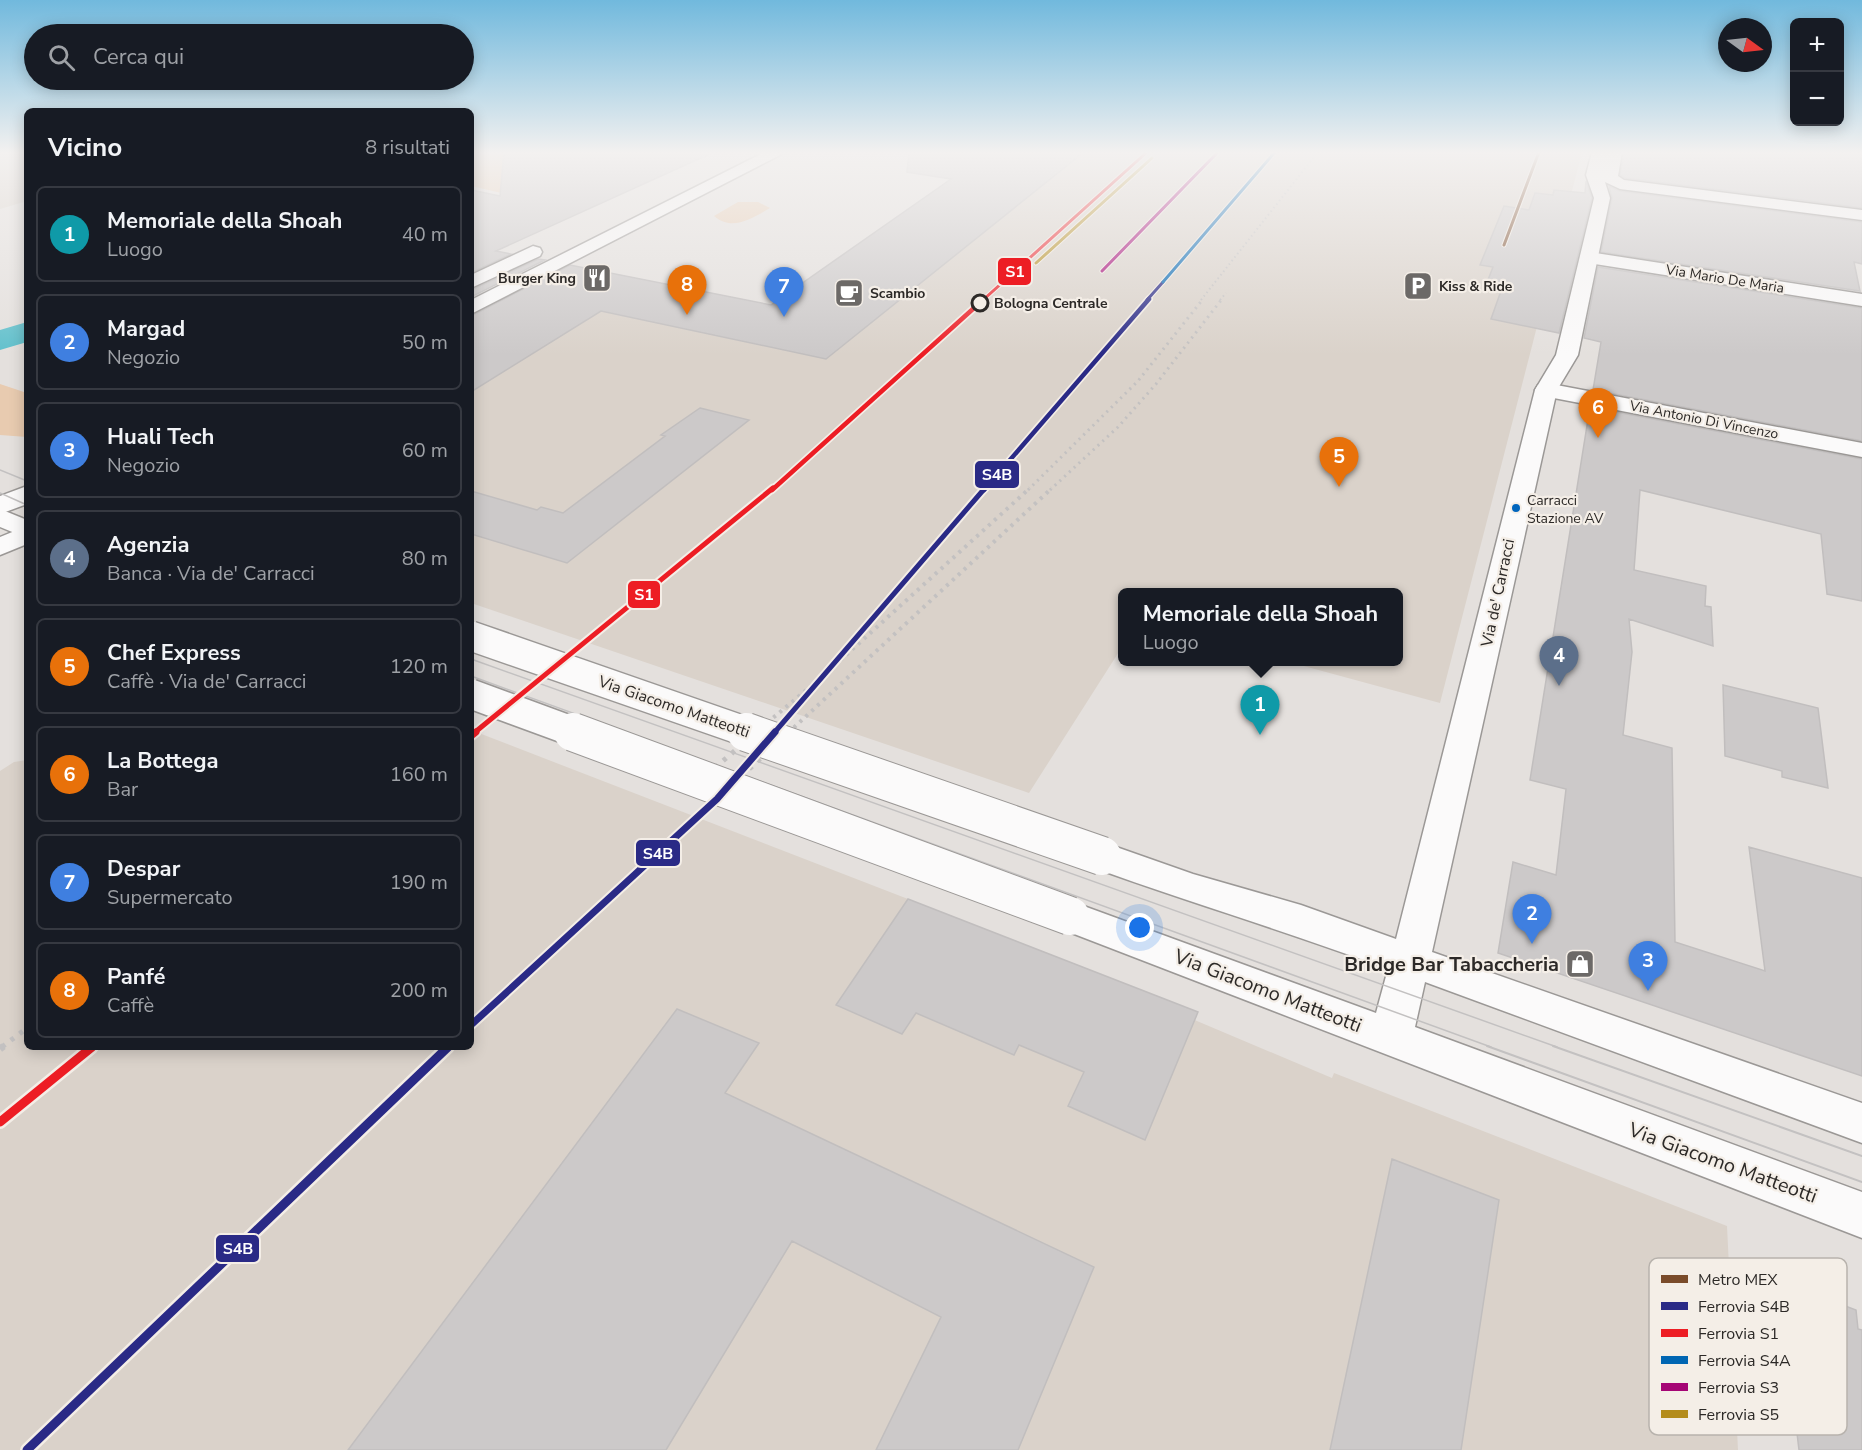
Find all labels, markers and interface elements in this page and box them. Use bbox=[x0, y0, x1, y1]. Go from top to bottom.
north arrow bbox=[1718, 18, 1772, 72]
map controls bbox=[1790, 18, 1844, 126]
button: + bbox=[1790, 18, 1844, 72]
search box bbox=[24, 24, 474, 90]
icon: search bbox=[45, 41, 78, 74]
text: Cerca qui bbox=[93, 42, 184, 72]
button: − bbox=[1790, 72, 1844, 126]
text: Vicino bbox=[48, 130, 122, 165]
text: 8 risultati bbox=[365, 134, 450, 161]
text: Memoriale della Shoah bbox=[107, 206, 343, 236]
text: 1 bbox=[64, 221, 76, 248]
text: 40 m bbox=[402, 221, 448, 248]
text: Luogo bbox=[107, 236, 163, 263]
line badge: S1 bbox=[997, 257, 1032, 286]
street label: Via Mario De Maria bbox=[1664, 260, 1785, 298]
text: S1 bbox=[1005, 261, 1025, 283]
restaurant icon: Burger King bbox=[581, 262, 613, 294]
pin: 8 bbox=[668, 266, 706, 315]
pin: 7 bbox=[764, 268, 804, 317]
place label: Burger King bbox=[498, 269, 576, 288]
parking icon: Kiss & Ride bbox=[1402, 270, 1434, 302]
cafe icon: Scambio bbox=[833, 277, 865, 309]
place label: Kiss & Ride bbox=[1439, 277, 1513, 296]
place label: Scambio bbox=[870, 284, 925, 303]
marker: Bologna Centrale bbox=[971, 294, 989, 312]
place label: Bologna Centrale bbox=[994, 294, 1108, 313]
text: Margad bbox=[107, 314, 185, 344]
text: 2 bbox=[64, 329, 76, 356]
text: 50 m bbox=[402, 329, 448, 356]
text: Negozio bbox=[107, 344, 180, 371]
pin: 6 bbox=[1578, 388, 1618, 438]
street label: Via Antonio Di Vincenzo bbox=[1627, 396, 1780, 444]
text: Huali Tech bbox=[107, 422, 214, 452]
text: 3 bbox=[64, 437, 76, 464]
text: 60 m bbox=[402, 437, 448, 464]
pin: 5 bbox=[1320, 438, 1358, 487]
text: Negozio bbox=[107, 452, 180, 479]
line badge: S4B bbox=[974, 460, 1020, 489]
text: S4B bbox=[982, 464, 1012, 486]
place label: Carracci Stazione AV bbox=[1527, 491, 1604, 528]
marker: Carracci Stazione AV bbox=[1510, 502, 1522, 514]
text: Agenzia bbox=[107, 530, 189, 560]
street label: Via de' Carracci bbox=[1476, 537, 1520, 650]
text: 4 bbox=[64, 545, 76, 572]
text: 80 m bbox=[402, 545, 448, 572]
text: Banca · Via de' Carracci bbox=[107, 560, 315, 587]
line badge: S1 bbox=[627, 580, 661, 609]
text: S1 bbox=[634, 584, 654, 606]
popup bbox=[1118, 588, 1403, 666]
text: Memoriale della Shoah bbox=[1143, 599, 1378, 629]
text: Luogo bbox=[1143, 629, 1199, 656]
pin: 4 bbox=[1540, 636, 1578, 686]
text: Chef Express bbox=[107, 638, 241, 668]
text: 5 bbox=[64, 653, 76, 680]
text: 120 m bbox=[390, 653, 448, 680]
text: Caffè · Via de' Carracci bbox=[107, 668, 306, 695]
street label: Via Giacomo Matteotti bbox=[594, 670, 753, 743]
pin: 1 bbox=[1240, 686, 1280, 735]
text: La Bottega bbox=[107, 746, 218, 776]
text: 6 bbox=[64, 761, 76, 788]
text: 160 m bbox=[390, 761, 448, 788]
text: Bar bbox=[107, 776, 138, 803]
line badge: S4B bbox=[635, 839, 681, 867]
text: S4B bbox=[643, 843, 673, 865]
text: Despar bbox=[107, 854, 180, 884]
text: 7 bbox=[64, 869, 76, 896]
text: 190 m bbox=[390, 869, 448, 896]
text: Supermercato bbox=[107, 884, 233, 911]
pin: 2 bbox=[1512, 894, 1552, 944]
your location bbox=[1125, 913, 1154, 942]
street label: Via Giacomo Matteotti bbox=[1169, 942, 1366, 1039]
pin: 3 bbox=[1628, 942, 1668, 991]
shop icon: Bridge Bar Tabaccheria bbox=[1564, 948, 1596, 980]
place label: Bridge Bar Tabaccheria bbox=[1344, 951, 1559, 978]
text: Panfé bbox=[107, 962, 165, 992]
text: 8 bbox=[64, 977, 76, 1004]
text: 200 m bbox=[390, 977, 448, 1004]
text: Caffè bbox=[107, 992, 154, 1019]
street label: Via Giacomo Matteotti bbox=[1624, 1116, 1821, 1210]
line badge: S4B bbox=[215, 1234, 260, 1263]
text: S4B bbox=[223, 1238, 253, 1260]
legend bbox=[1649, 1258, 1847, 1435]
text: Metro MEX bbox=[1698, 1269, 1778, 1291]
text: Ferrovia S4B bbox=[1698, 1296, 1790, 1318]
text: Ferrovia S1 bbox=[1698, 1323, 1779, 1345]
text: Ferrovia S4A bbox=[1698, 1350, 1791, 1372]
text: Ferrovia S3 bbox=[1698, 1377, 1779, 1399]
text: Ferrovia S5 bbox=[1698, 1404, 1779, 1426]

